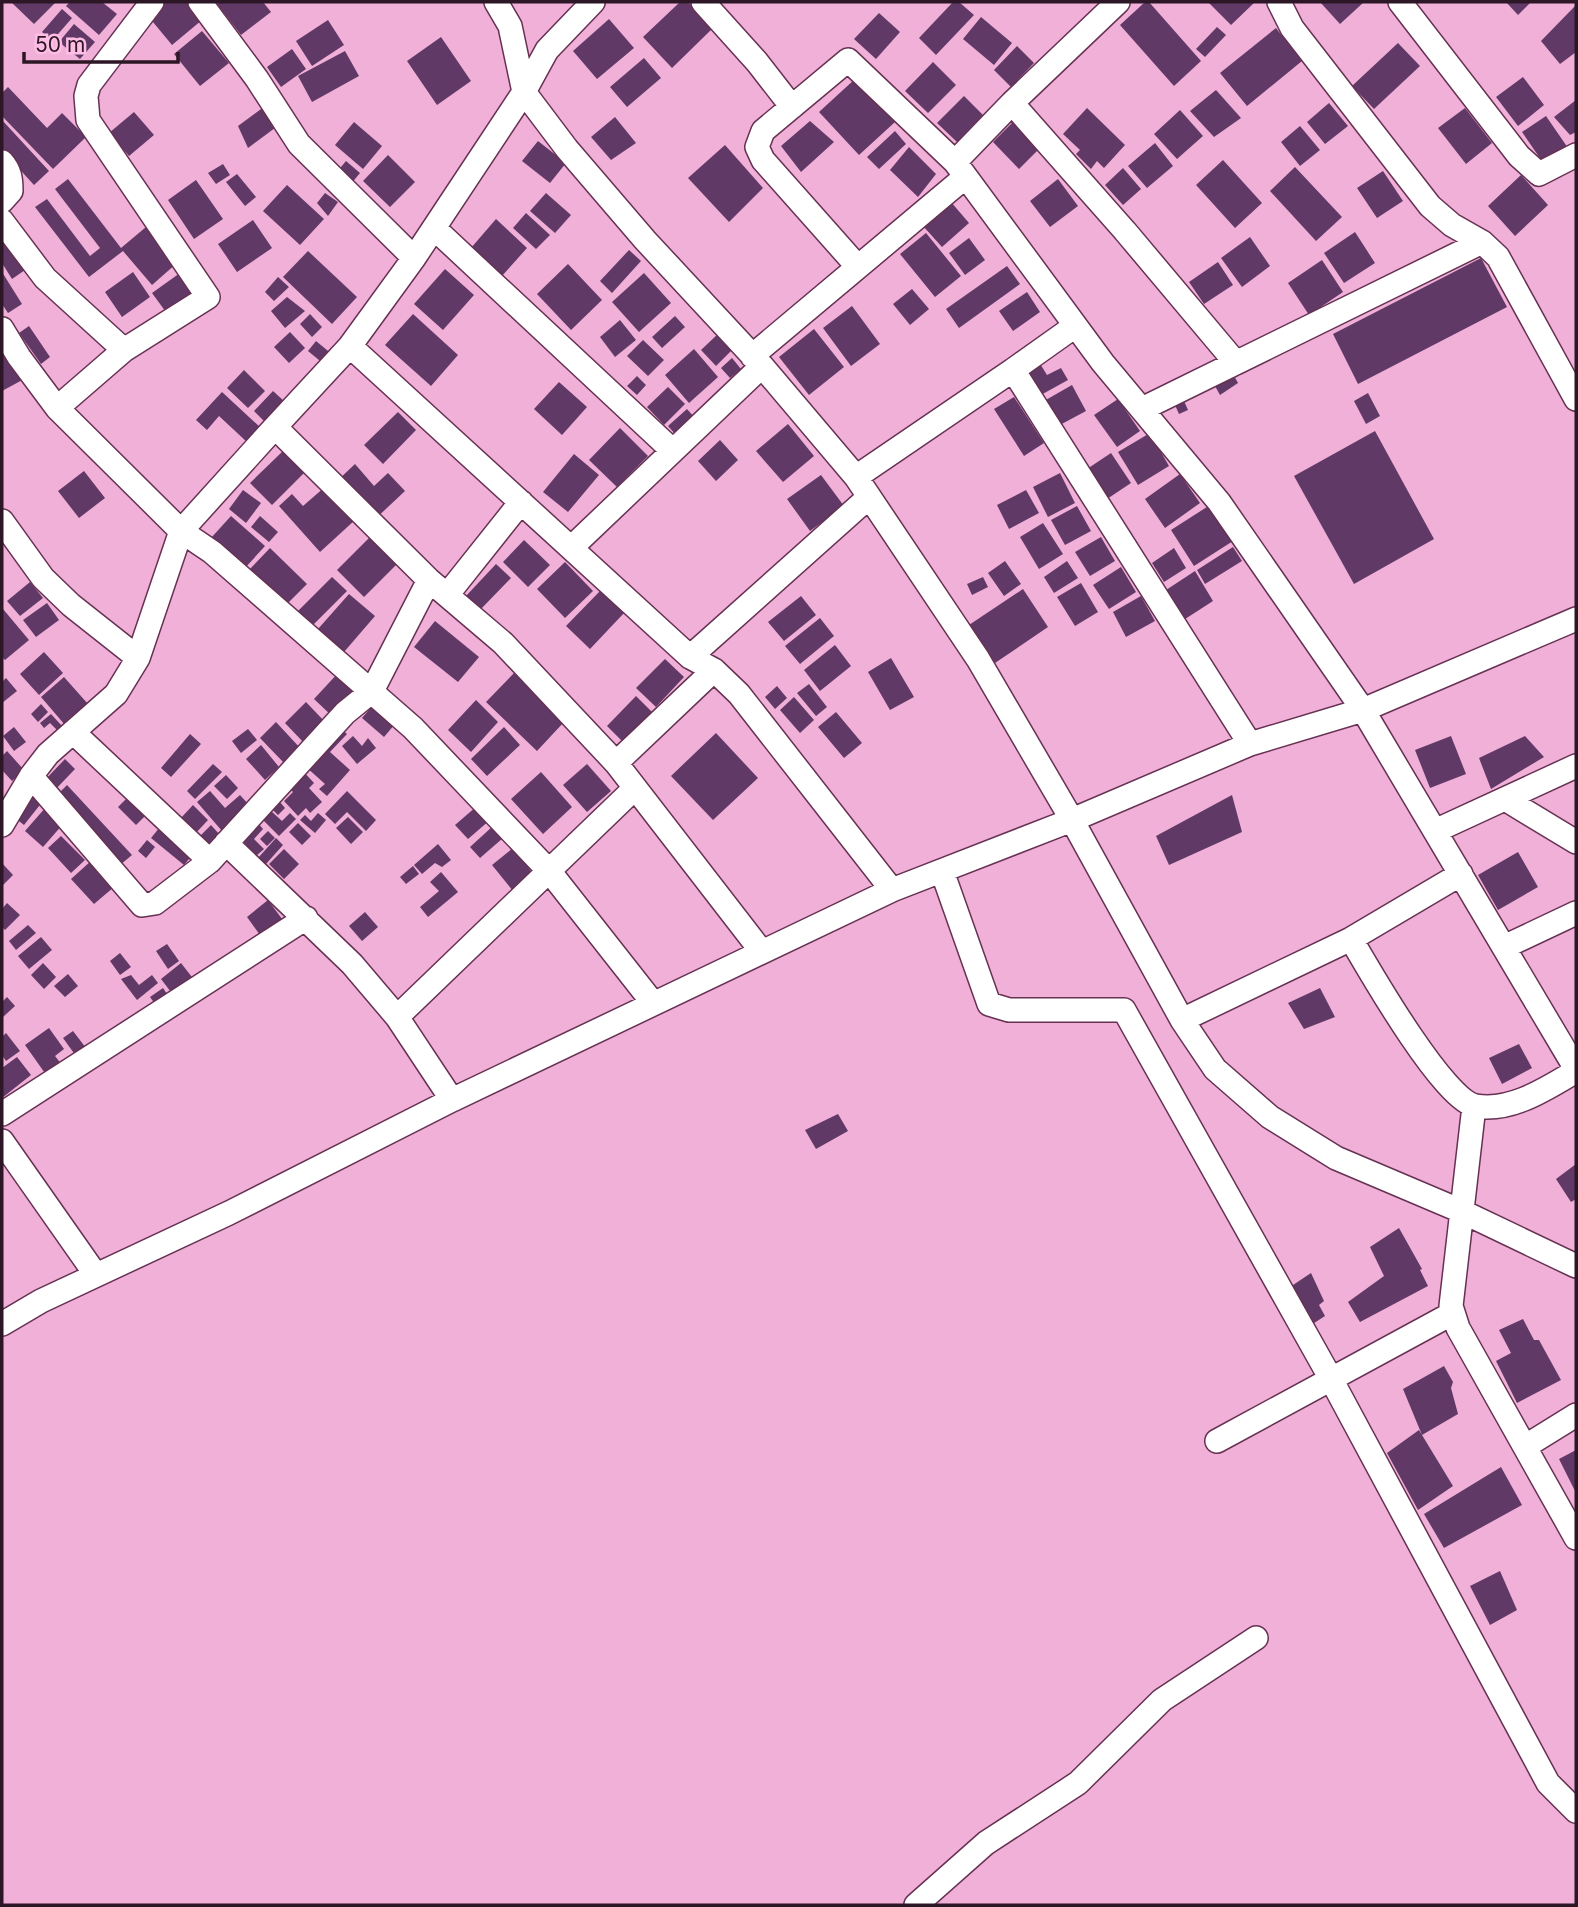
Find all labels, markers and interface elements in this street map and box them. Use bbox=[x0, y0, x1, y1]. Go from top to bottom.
scale bar bbox=[24, 21, 178, 65]
text: 50 m bbox=[35, 32, 85, 57]

